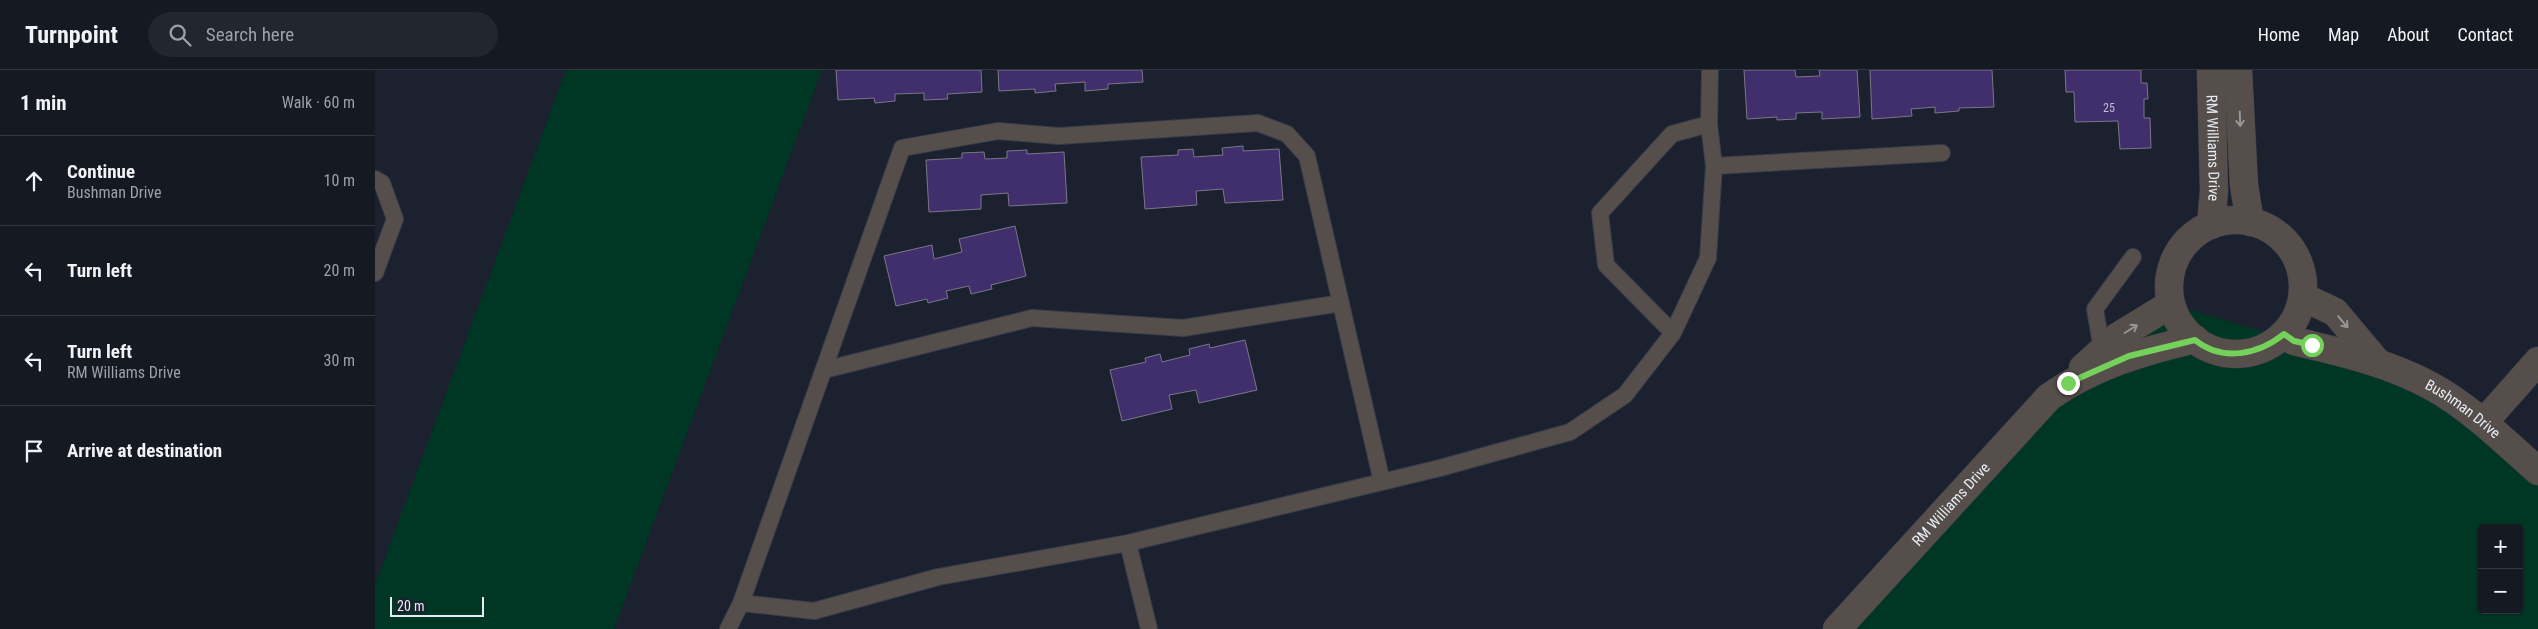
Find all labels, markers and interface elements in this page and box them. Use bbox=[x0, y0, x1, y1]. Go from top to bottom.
search box bbox=[148, 12, 498, 57]
text: Turnpoint bbox=[25, 21, 118, 49]
icon: search bbox=[166, 21, 194, 49]
text: Search here bbox=[206, 23, 294, 46]
text: Home bbox=[2258, 24, 2300, 45]
text: Map bbox=[2328, 24, 2359, 45]
text: About bbox=[2387, 24, 2429, 45]
text: Contact bbox=[2457, 24, 2513, 45]
text: 1 min bbox=[20, 91, 67, 115]
text: Walk · 60 m bbox=[282, 93, 355, 112]
street label: RM Williams Drive bbox=[2203, 94, 2223, 202]
house number: 25 bbox=[2103, 101, 2115, 115]
one-way arrow bbox=[2236, 110, 2245, 126]
text: Continue bbox=[67, 160, 135, 183]
icon: ahead bbox=[20, 167, 48, 195]
text: 10 m bbox=[323, 171, 355, 190]
text: Bushman Drive bbox=[67, 183, 162, 202]
icon: left bbox=[20, 257, 48, 285]
text: Turn left bbox=[67, 259, 132, 282]
text: 20 m bbox=[323, 261, 355, 280]
one-way arrow bbox=[2338, 316, 2349, 329]
one-way arrow bbox=[2124, 323, 2138, 333]
route start bbox=[2301, 334, 2324, 357]
text: Turn left bbox=[67, 340, 132, 363]
icon: left bbox=[20, 347, 48, 375]
text: 30 m bbox=[323, 351, 355, 370]
text: RM Williams Drive bbox=[67, 363, 181, 382]
route end bbox=[2057, 372, 2080, 395]
street label: Bushman Drive bbox=[2422, 376, 2504, 442]
icon: arrive bbox=[20, 437, 48, 465]
text: Arrive at destination bbox=[67, 439, 222, 462]
street label: RM Williams Drive bbox=[1908, 459, 1994, 550]
map controls bbox=[2478, 524, 2523, 614]
button: + bbox=[2478, 524, 2523, 569]
button: − bbox=[2478, 569, 2523, 614]
scale bar bbox=[390, 594, 484, 617]
text: 20 m bbox=[397, 598, 425, 614]

